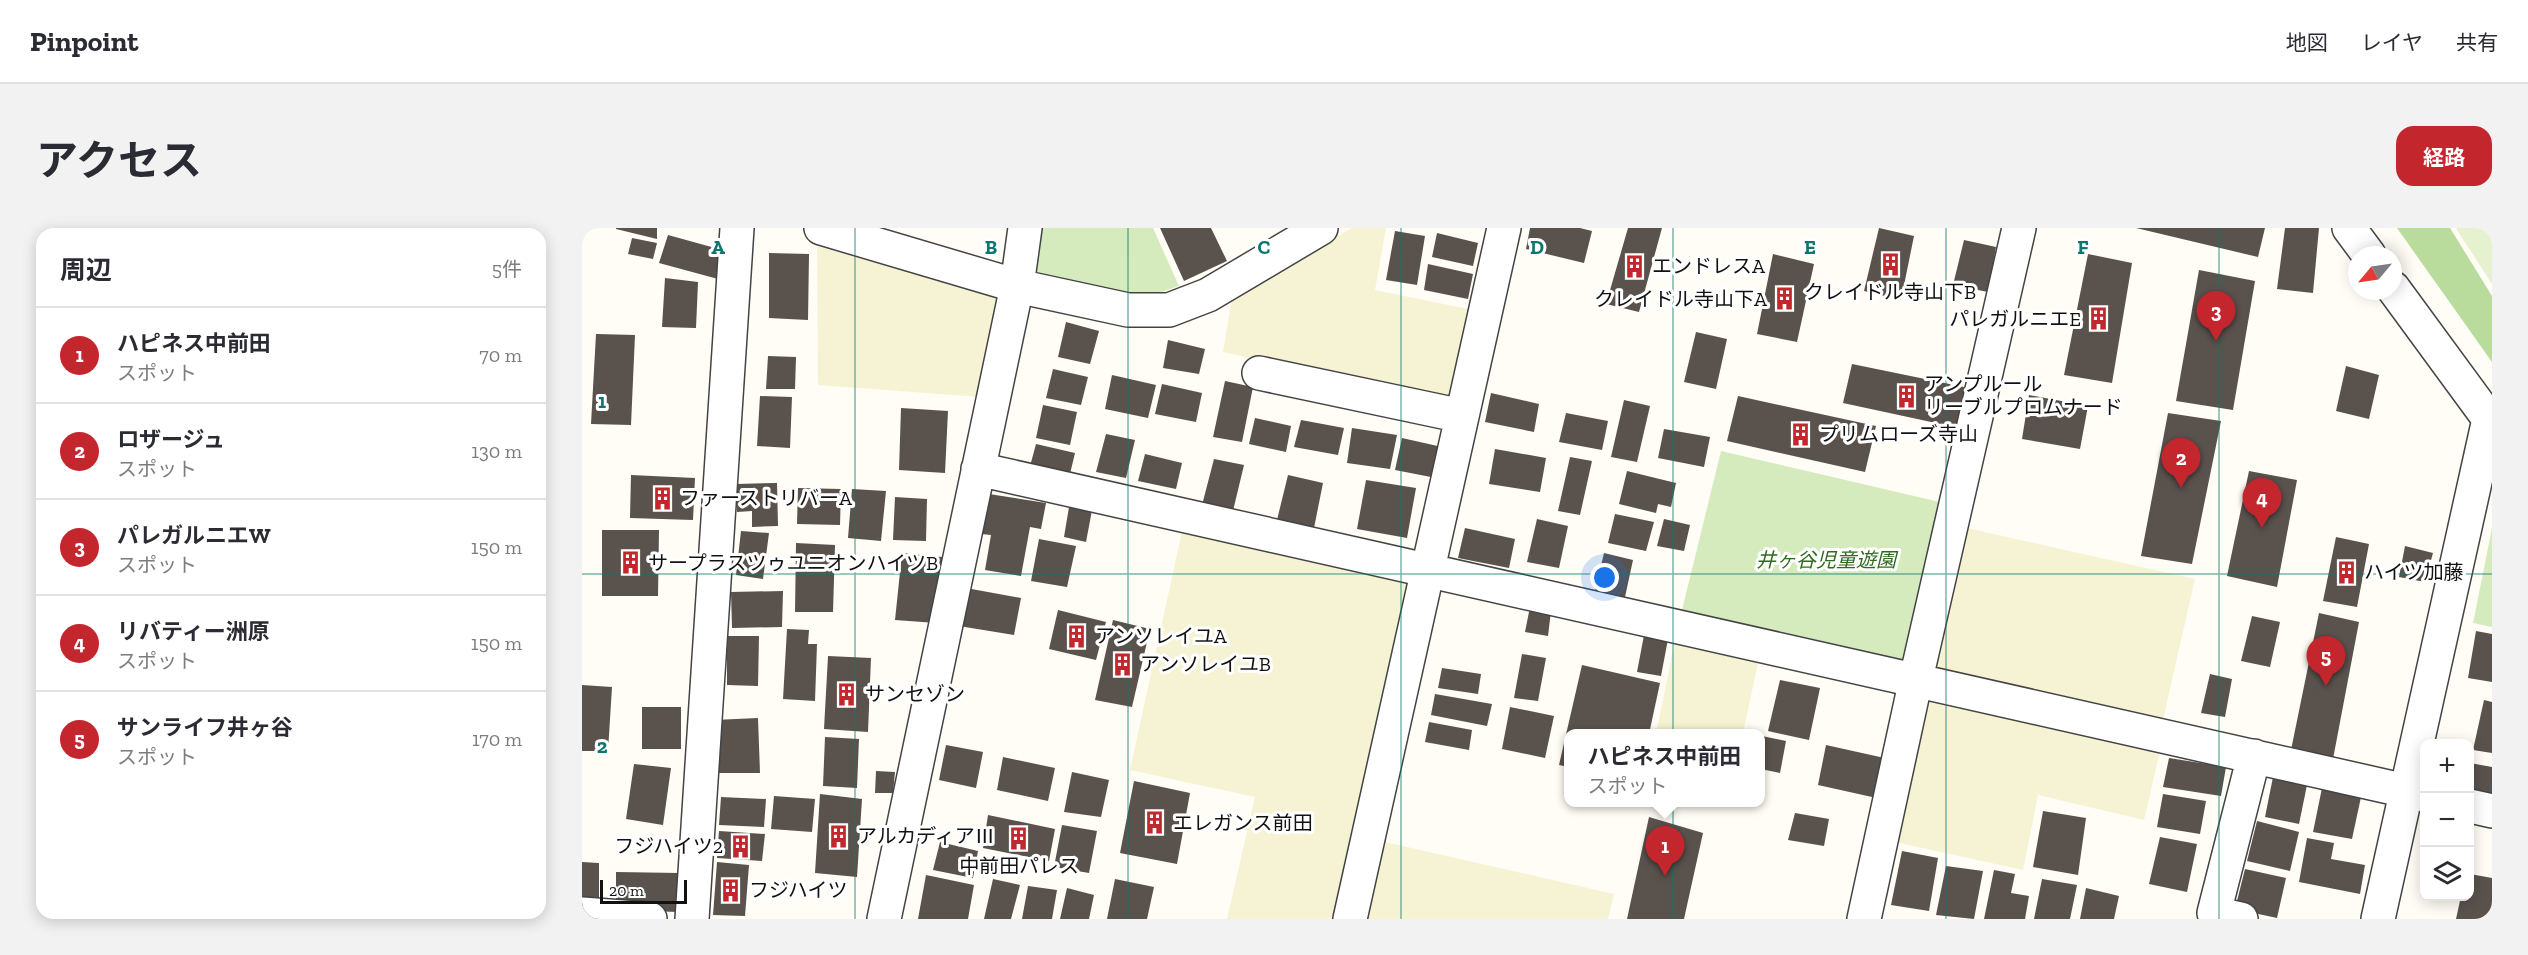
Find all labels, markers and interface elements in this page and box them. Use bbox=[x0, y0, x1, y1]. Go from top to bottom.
text: Pinpoint bbox=[30, 25, 138, 58]
text: 地図 bbox=[2286, 30, 2328, 55]
text: レイヤ bbox=[2361, 30, 2423, 55]
text: 共有 bbox=[2456, 30, 2498, 55]
button: 経路 bbox=[2396, 126, 2492, 186]
text: アクセス bbox=[36, 135, 202, 186]
text: A bbox=[711, 235, 725, 259]
text: B bbox=[985, 235, 997, 259]
text: C bbox=[1258, 235, 1271, 259]
text: D bbox=[1530, 235, 1544, 259]
text: E bbox=[1804, 235, 1816, 259]
text: F bbox=[2077, 235, 2089, 259]
north arrow bbox=[2348, 246, 2402, 300]
building icon: クレイドル寺山下B bbox=[1877, 251, 1903, 277]
building icon: エンドレスA bbox=[1621, 253, 1647, 279]
text: 周辺 bbox=[60, 254, 112, 286]
place label: エンドレスA bbox=[1652, 254, 1766, 278]
text: 5件 bbox=[492, 257, 522, 281]
place label: クレイドル寺山下B bbox=[1804, 280, 1976, 304]
building icon: クレイドル寺山下A bbox=[1772, 286, 1798, 312]
place label: クレイドル寺山下A bbox=[1594, 287, 1768, 311]
pin: 3 bbox=[2196, 291, 2236, 341]
building icon: パレガルニエE bbox=[2086, 306, 2112, 332]
place label: パレガルニエE bbox=[1949, 307, 2081, 331]
text: ハピネス中前田 bbox=[117, 330, 271, 357]
text: 1 bbox=[75, 343, 84, 367]
text: 70 m bbox=[479, 343, 522, 367]
text: スポット bbox=[117, 361, 197, 385]
place label: アンプルール リーブルプロムナード bbox=[1924, 372, 2123, 419]
building icon: アンプルール リーブルプロムナード bbox=[1893, 383, 1919, 409]
text: 1 bbox=[598, 389, 606, 413]
building icon: プリムローズ寺山 bbox=[1788, 421, 1814, 447]
place label: プリムローズ寺山 bbox=[1819, 422, 1978, 446]
text: ロザージュ bbox=[117, 426, 225, 453]
pin: 2 bbox=[2162, 438, 2200, 488]
text: 2 bbox=[74, 439, 85, 463]
text: 130 m bbox=[471, 439, 522, 463]
text: スポット bbox=[117, 457, 197, 481]
pin: 4 bbox=[2242, 478, 2282, 528]
building icon: ファーストリバーA bbox=[649, 485, 675, 511]
place label: ファーストリバーA bbox=[680, 486, 853, 510]
text: パレガルニエW bbox=[117, 522, 271, 549]
text: 3 bbox=[74, 535, 85, 559]
text: 150 m bbox=[471, 535, 522, 559]
park label: 井ヶ谷児童遊園 bbox=[1756, 548, 1899, 572]
building icon: サープラスツゥユニオンハイツB bbox=[617, 550, 643, 576]
place label: サープラスツゥユニオンハイツB bbox=[648, 551, 938, 575]
text: スポット bbox=[117, 553, 197, 577]
building icon: ハイツ加藤 bbox=[2333, 559, 2359, 585]
place label: ハイツ加藤 bbox=[2364, 560, 2464, 584]
your location bbox=[1590, 563, 1619, 592]
text: リバティー洲原 bbox=[117, 618, 270, 645]
building icon: アンソレイユA bbox=[1064, 623, 1090, 649]
place label: アンソレイユA bbox=[1095, 624, 1228, 648]
text: 4 bbox=[74, 631, 85, 655]
text: 150 m bbox=[471, 631, 522, 655]
pin: 5 bbox=[2306, 636, 2346, 686]
text: スポット bbox=[117, 649, 197, 673]
building icon: アンソレイユB bbox=[1109, 651, 1135, 677]
place label: アンソレイユB bbox=[1140, 652, 1271, 676]
building icon: サンセゾン bbox=[834, 681, 860, 707]
place label: サンセゾン bbox=[865, 682, 965, 706]
text: サンライフ井ヶ谷 bbox=[117, 714, 293, 741]
text: 5 bbox=[74, 727, 85, 751]
text: 170 m bbox=[472, 727, 522, 751]
popup bbox=[1564, 729, 1765, 807]
text: 2 bbox=[597, 734, 608, 758]
map controls bbox=[2420, 739, 2474, 901]
button: + bbox=[2420, 739, 2474, 793]
text: ハピネス中前田 bbox=[1587, 743, 1742, 770]
text: スポット bbox=[117, 745, 197, 769]
text: スポット bbox=[1587, 774, 1667, 798]
button: − bbox=[2420, 793, 2474, 847]
building icon: エレガンス前田 bbox=[1142, 810, 1168, 836]
place label: エレガンス前田 bbox=[1173, 811, 1313, 835]
building icon: アルカディアⅢ bbox=[826, 823, 852, 849]
place label: アルカディアⅢ bbox=[857, 824, 995, 848]
building icon: 中前田パレス bbox=[1006, 826, 1032, 852]
pin: 1 bbox=[1646, 826, 1684, 876]
building icon: フジハイツ2 bbox=[728, 833, 754, 859]
place label: フジハイツ2 bbox=[614, 834, 723, 858]
button: layers bbox=[2420, 847, 2474, 901]
place label: 中前田パレス bbox=[959, 854, 1079, 878]
scale bar bbox=[600, 877, 687, 904]
building icon: フジハイツ bbox=[718, 877, 744, 903]
place label: フジハイツ bbox=[749, 878, 847, 902]
text: 20 m bbox=[609, 881, 644, 900]

